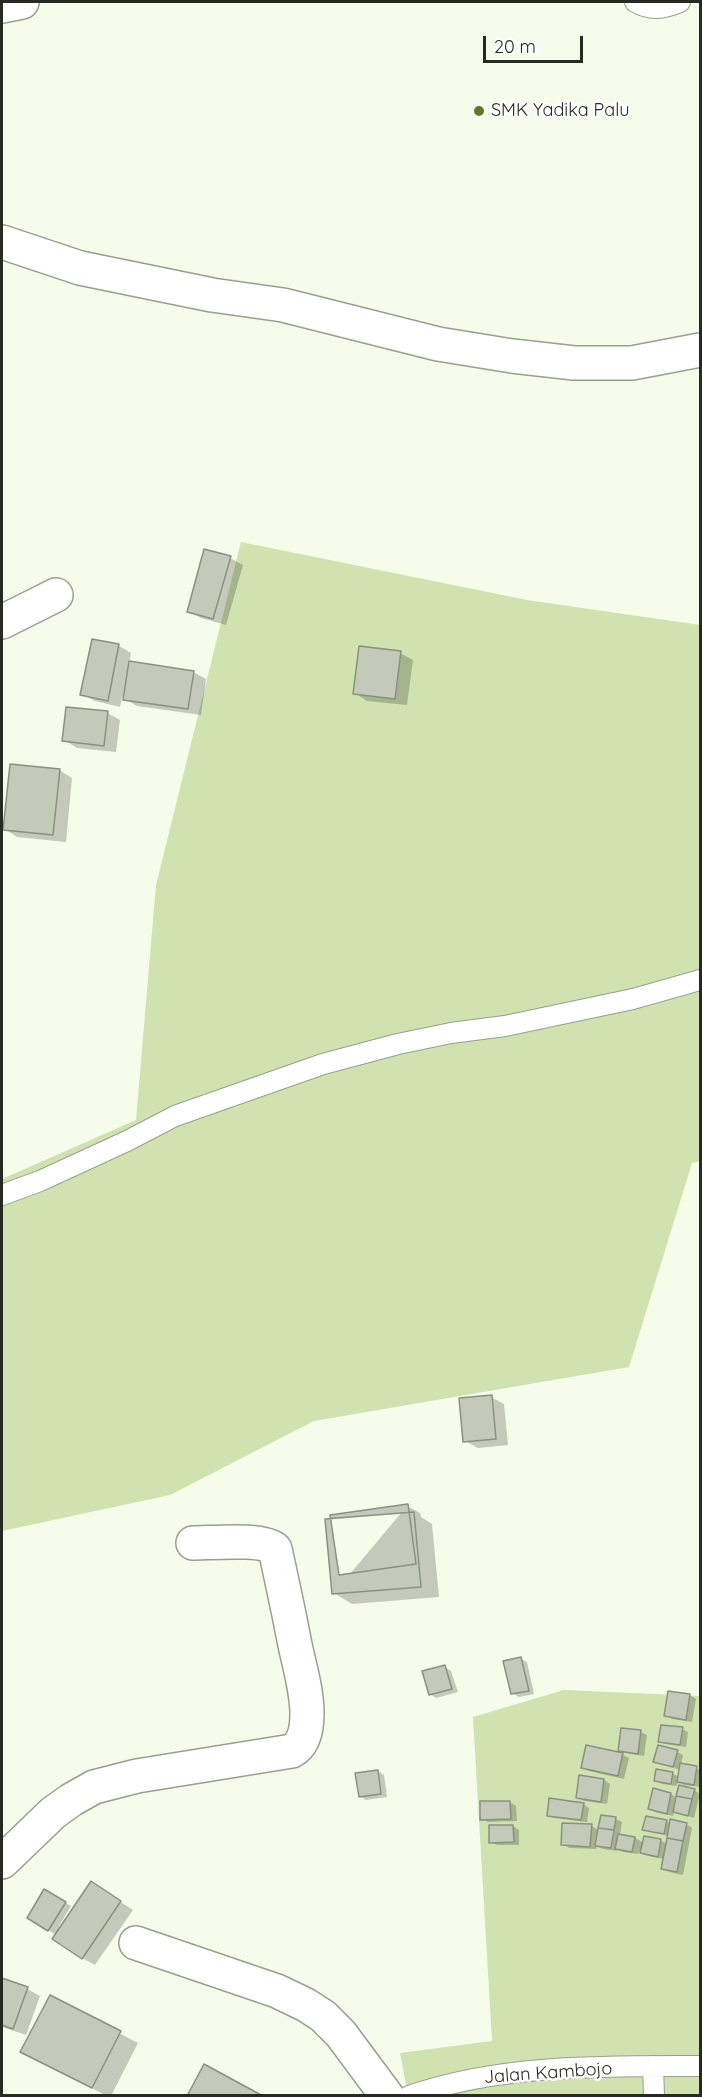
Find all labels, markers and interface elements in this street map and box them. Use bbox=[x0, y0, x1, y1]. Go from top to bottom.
scale bar bbox=[486, 24, 586, 62]
text: 20 m bbox=[494, 35, 536, 58]
place label: SMK Yadika Palu bbox=[491, 100, 629, 122]
marker: SMK Yadika Palu bbox=[472, 104, 486, 118]
street label: Jalan Kambojo bbox=[483, 2058, 613, 2088]

